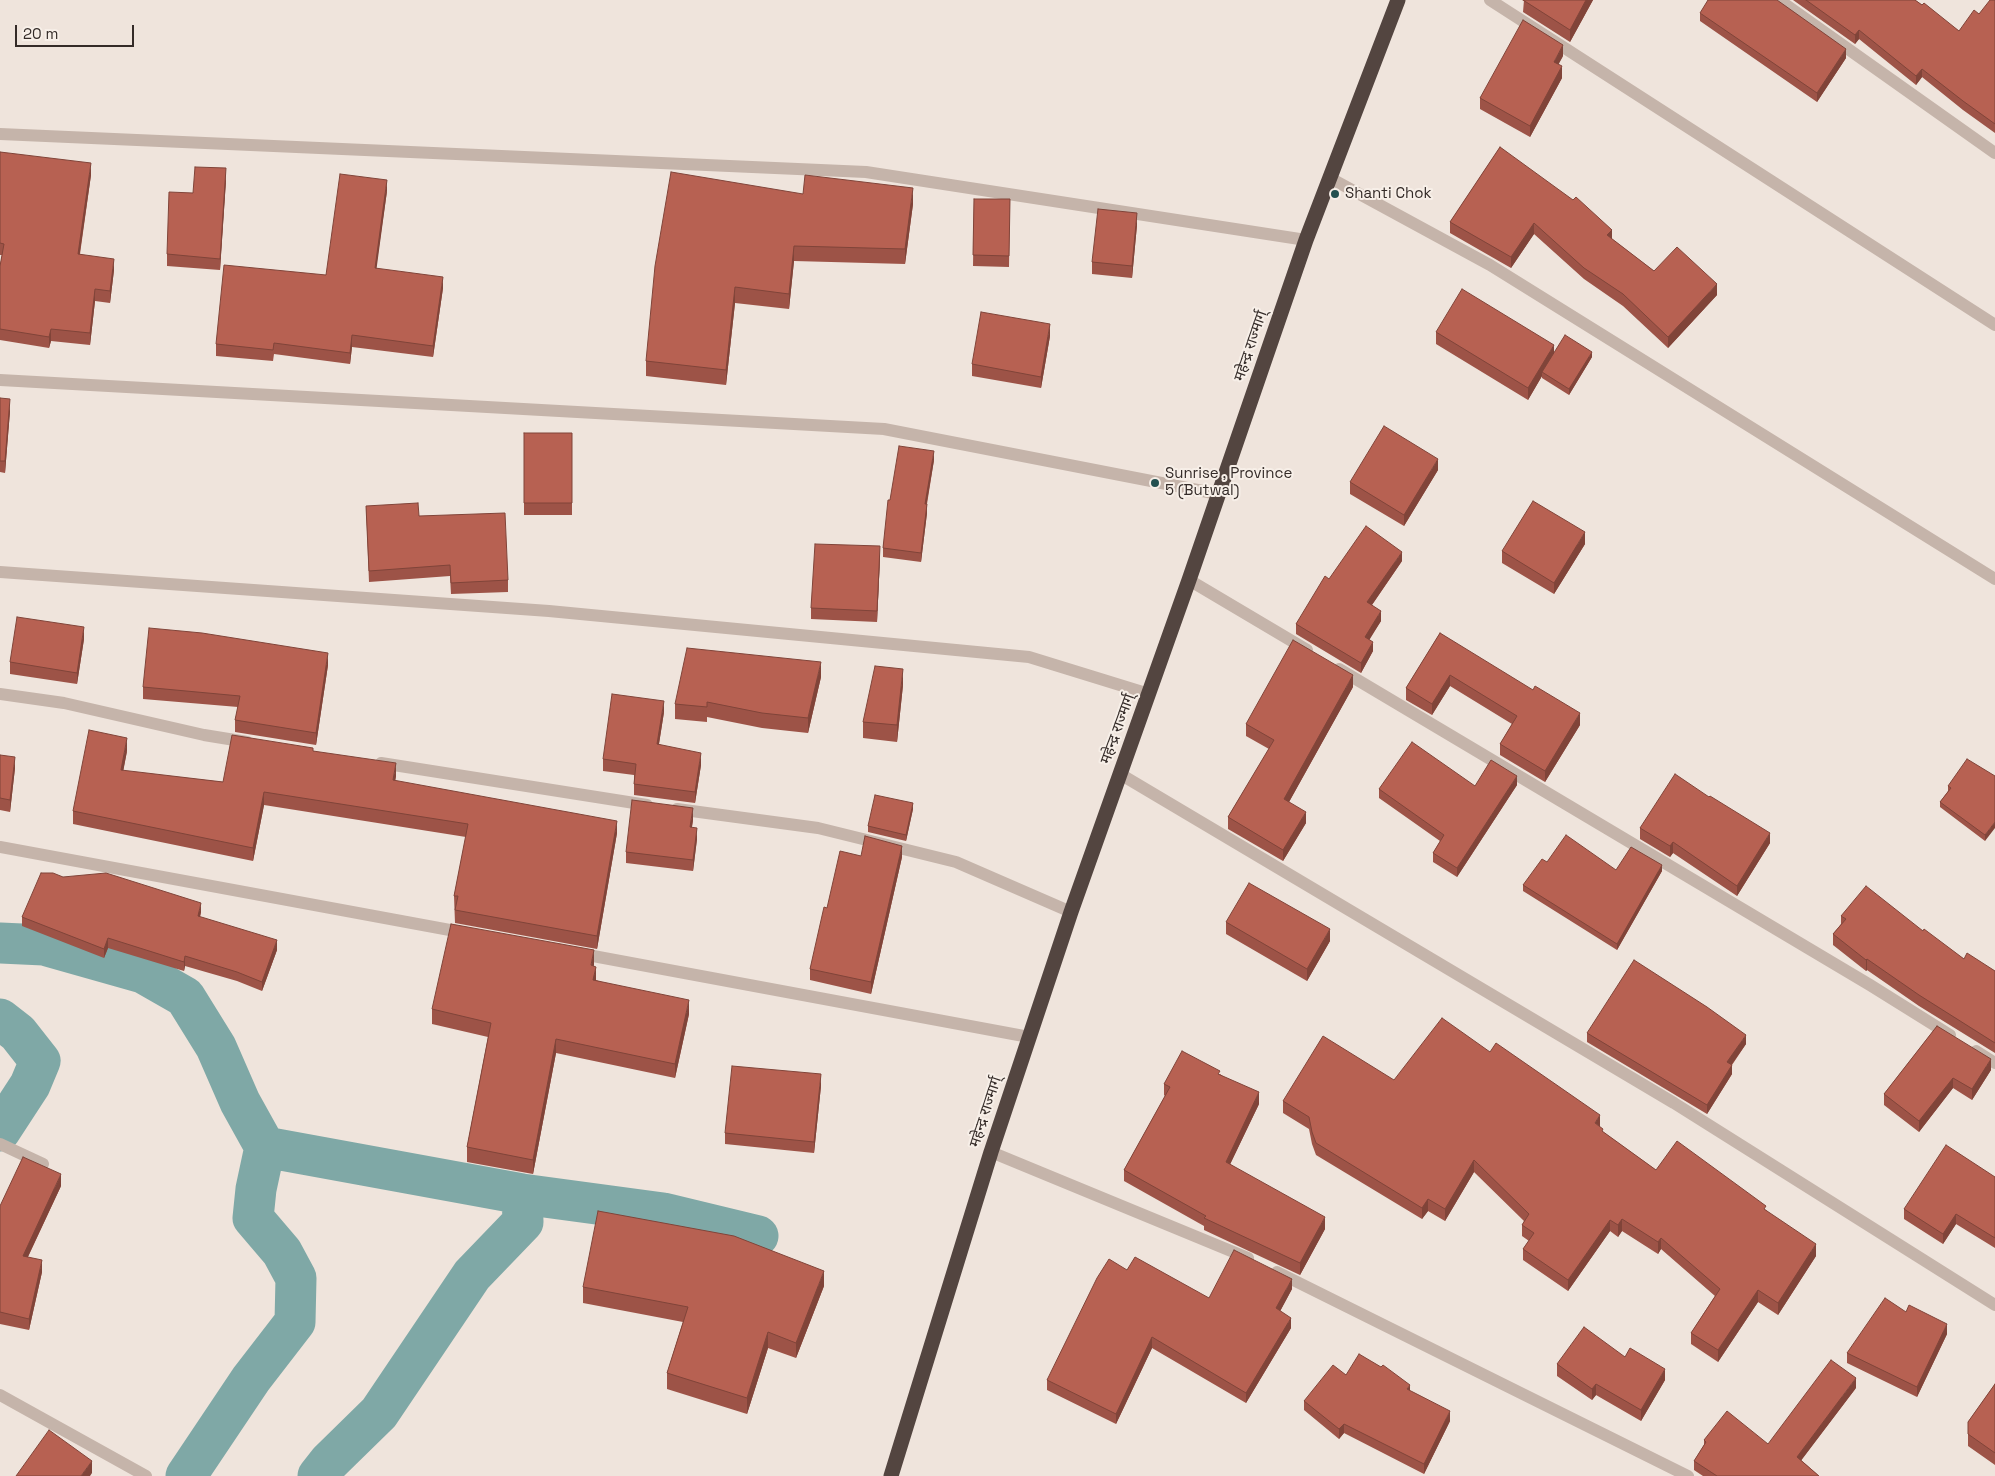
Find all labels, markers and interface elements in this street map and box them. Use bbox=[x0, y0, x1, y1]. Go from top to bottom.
scale bar bbox=[18, 15, 136, 47]
text: 20 m bbox=[23, 24, 58, 43]
place label: Shanti Chok bbox=[1345, 185, 1432, 203]
marker: Shanti Chok bbox=[1329, 188, 1341, 200]
street label: महेन्द्र राज्मार्ग् bbox=[1231, 308, 1271, 384]
place label: Sunrise , Province 5 (Butwal) bbox=[1165, 465, 1292, 500]
marker: Sunrise , Province 5 (Butwal) bbox=[1149, 477, 1161, 489]
street label: महेन्द्र राज्मार्ग् bbox=[1097, 691, 1139, 767]
street label: महेन्द्र राज्मार्ग् bbox=[966, 1074, 1006, 1150]

